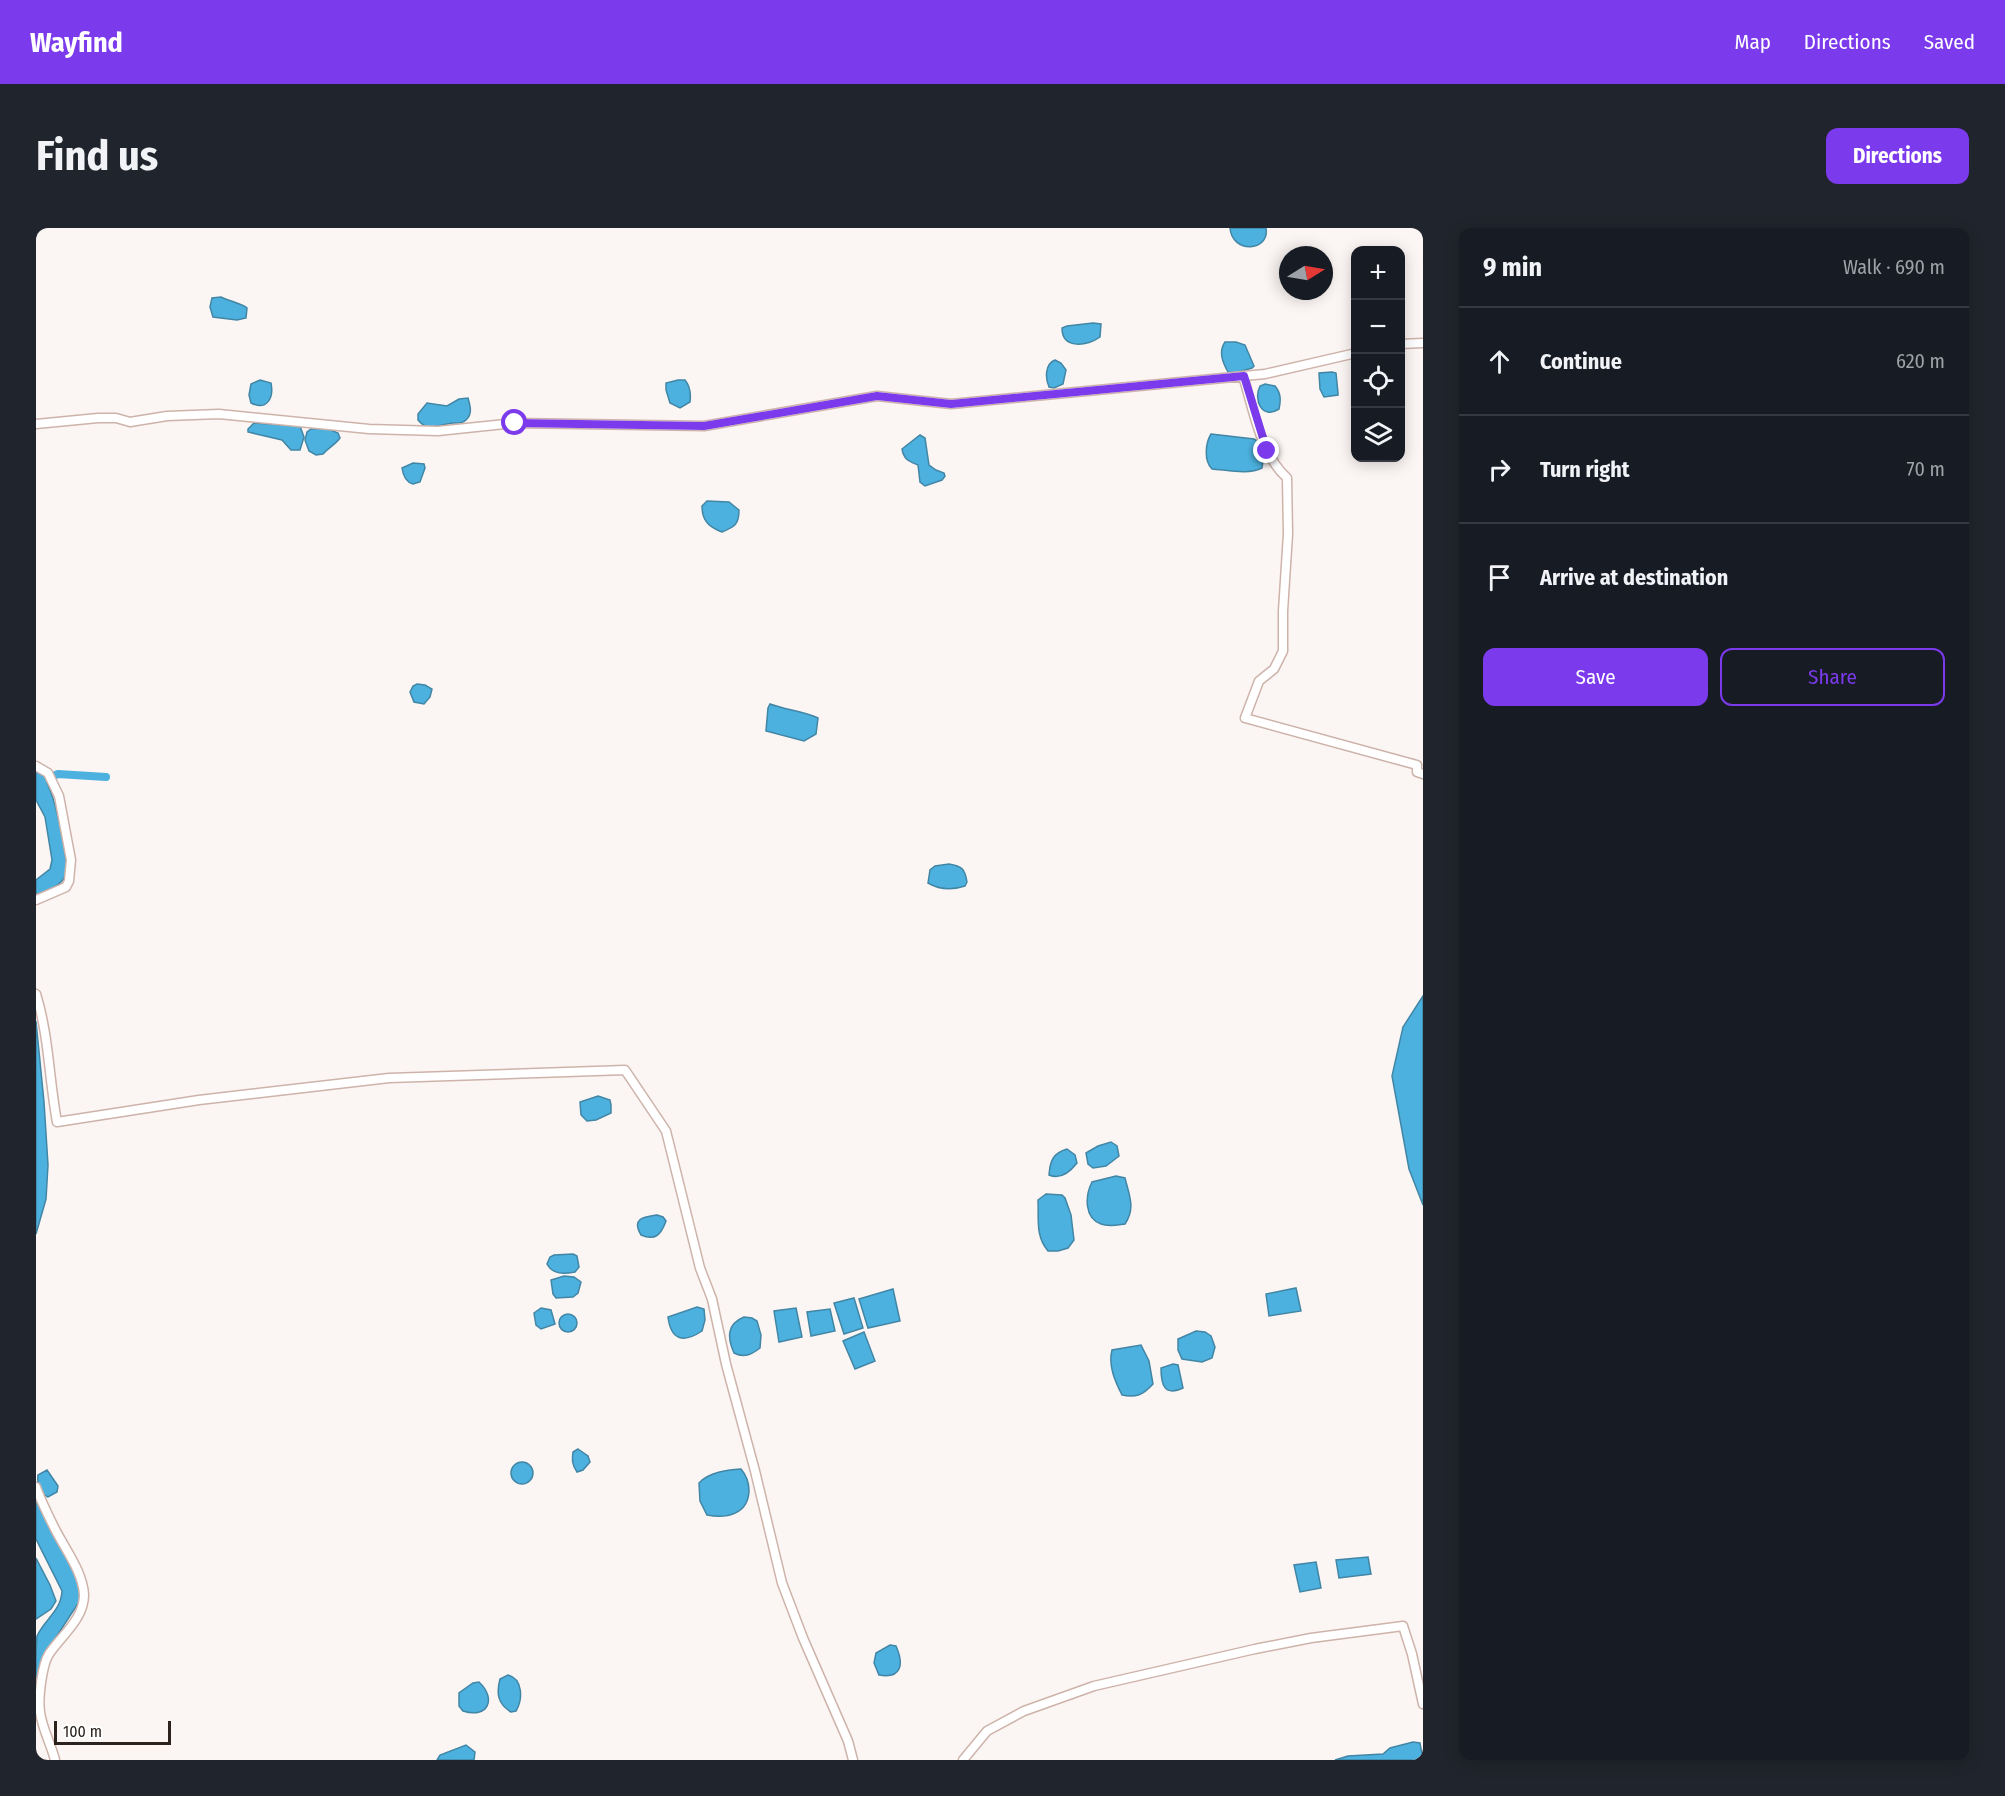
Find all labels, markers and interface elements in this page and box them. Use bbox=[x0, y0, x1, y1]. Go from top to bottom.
text: Wayfind bbox=[30, 26, 123, 59]
text: Map bbox=[1734, 29, 1771, 55]
text: Directions bbox=[1804, 29, 1891, 55]
text: Saved bbox=[1924, 29, 1975, 55]
button: Directions bbox=[1826, 128, 1969, 184]
text: Find us bbox=[36, 131, 158, 181]
north arrow bbox=[1279, 246, 1333, 300]
map controls bbox=[1351, 246, 1405, 462]
button: + bbox=[1351, 246, 1405, 300]
text: 9 min bbox=[1483, 252, 1542, 283]
text: Walk · 690 m bbox=[1843, 255, 1945, 279]
button: − bbox=[1351, 300, 1405, 354]
icon: ahead bbox=[1483, 345, 1516, 378]
text: Continue bbox=[1540, 348, 1622, 375]
text: 620 m bbox=[1896, 349, 1945, 373]
button: locate bbox=[1351, 354, 1405, 408]
button: layers bbox=[1351, 408, 1405, 462]
route start bbox=[501, 409, 527, 435]
route end bbox=[1253, 437, 1279, 463]
icon: right bbox=[1483, 453, 1516, 486]
text: Turn right bbox=[1540, 456, 1629, 483]
text: 70 m bbox=[1907, 457, 1945, 481]
icon: arrive bbox=[1483, 561, 1516, 594]
text: Arrive at destination bbox=[1540, 564, 1728, 591]
button: Save bbox=[1483, 648, 1708, 706]
button: Share bbox=[1720, 648, 1945, 706]
scale bar bbox=[54, 1718, 171, 1746]
text: 100 m bbox=[63, 1722, 102, 1741]

